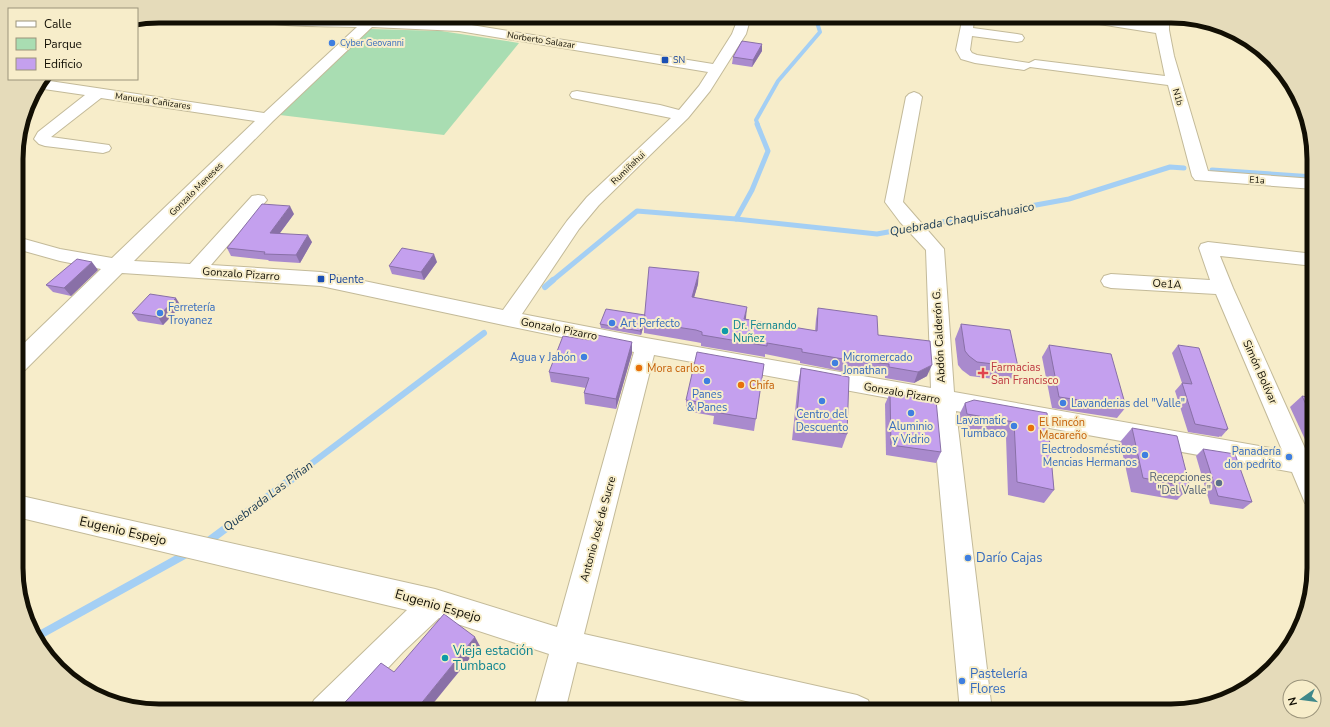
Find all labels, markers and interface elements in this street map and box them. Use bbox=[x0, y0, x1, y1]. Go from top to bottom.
legend bbox=[8, 8, 138, 80]
text: Calle bbox=[44, 16, 72, 32]
street label: Norberto Salazar bbox=[506, 29, 577, 51]
text: Parque bbox=[44, 36, 82, 52]
place label: Cyber Geovanni bbox=[340, 37, 404, 49]
marker: Cyber Geovanni bbox=[327, 38, 337, 48]
place label: SN bbox=[673, 54, 685, 66]
marker: SN bbox=[660, 55, 670, 65]
text: Edificio bbox=[44, 56, 83, 72]
street label: N1b bbox=[1170, 87, 1186, 107]
street label: Manuela Cañizares bbox=[114, 90, 192, 112]
street label: Rumiñahui bbox=[608, 149, 648, 187]
street label: Gonzalo Meneses bbox=[167, 160, 225, 218]
street label: E1a bbox=[1249, 173, 1265, 187]
water label: Quebrada Chaquiscahuaico bbox=[888, 198, 1036, 240]
street label: Gonzalo Pizarro bbox=[202, 264, 280, 284]
place label: Puente bbox=[329, 272, 364, 287]
marker: Puente bbox=[316, 274, 326, 284]
street label: Oe1A bbox=[1152, 276, 1182, 292]
street label: Abdón Calderón G. bbox=[929, 289, 949, 383]
place label: Ferretería Troyanez bbox=[168, 300, 215, 328]
marker: Ferretería Troyanez bbox=[155, 308, 165, 318]
street label: Gonzalo Pizarro bbox=[519, 314, 599, 344]
place label: Art Perfecto bbox=[620, 316, 680, 331]
marker: Art Perfecto bbox=[607, 318, 617, 328]
place label: Dr. Fernando Nuñez bbox=[733, 318, 797, 346]
marker: Dr. Fernando Nuñez bbox=[720, 326, 730, 336]
street label: Simón Bolívar bbox=[1239, 338, 1281, 406]
place label: Agua y Jabón bbox=[510, 350, 576, 365]
place label: Micromercado Jonathan bbox=[842, 350, 913, 378]
marker: Agua y Jabón bbox=[579, 352, 589, 362]
marker: Micromercado Jonathan bbox=[830, 358, 840, 368]
place label: Farmacias San Francisco bbox=[991, 360, 1059, 388]
place label: Mora carlos bbox=[647, 361, 705, 376]
marker: Mora carlos bbox=[634, 363, 644, 373]
marker: Farmacias San Francisco bbox=[978, 368, 988, 378]
marker: Panes & Panes bbox=[702, 376, 712, 386]
place label: Chifa bbox=[749, 378, 775, 393]
street label: Gonzalo Pizarro bbox=[862, 379, 942, 407]
marker: Chifa bbox=[736, 380, 746, 390]
place label: Panes & Panes bbox=[687, 387, 727, 415]
marker: Centro del Descuento bbox=[817, 396, 827, 406]
place label: Lavanderias del "Valle" bbox=[1071, 396, 1185, 411]
marker: Lavanderias del "Valle" bbox=[1058, 398, 1068, 408]
place label: Centro del Descuento bbox=[796, 407, 848, 435]
marker: Aluminio y Vidrio bbox=[906, 408, 916, 418]
place label: Lavamatic Tumbaco bbox=[956, 413, 1006, 441]
place label: El Rincón Macareño bbox=[1039, 415, 1087, 443]
place label: Aluminio y Vidrio bbox=[889, 419, 933, 447]
marker: Lavamatic Tumbaco bbox=[1009, 421, 1019, 431]
marker: El Rincón Macareño bbox=[1026, 423, 1036, 433]
place label: Electrodosmésticos Mencias Hermanos bbox=[1041, 442, 1137, 470]
place label: Panadería don pedrito bbox=[1224, 444, 1281, 472]
marker: Electrodosmésticos Mencias Hermanos bbox=[1140, 450, 1150, 460]
marker: Panadería don pedrito bbox=[1284, 452, 1294, 462]
water label: Quebrada Las Piñan bbox=[220, 457, 316, 535]
place label: Recepciones "Del Valle" bbox=[1150, 470, 1211, 498]
street label: Antonio José de Sucre bbox=[577, 475, 619, 583]
marker: Recepciones "Del Valle" bbox=[1214, 478, 1224, 488]
street label: Eugenio Espejo bbox=[78, 512, 168, 550]
place label: Darío Cajas bbox=[976, 549, 1042, 567]
marker: Darío Cajas bbox=[963, 553, 973, 563]
street label: Eugenio Espejo bbox=[393, 585, 483, 627]
place label: Vieja estación Tumbaco bbox=[452, 642, 533, 675]
marker: Vieja estación Tumbaco bbox=[440, 653, 450, 663]
place label: Pastelería Flores bbox=[970, 665, 1028, 698]
marker: Pastelería Flores bbox=[957, 676, 967, 686]
north arrow bbox=[1282, 679, 1322, 719]
text: N bbox=[1285, 695, 1301, 707]

